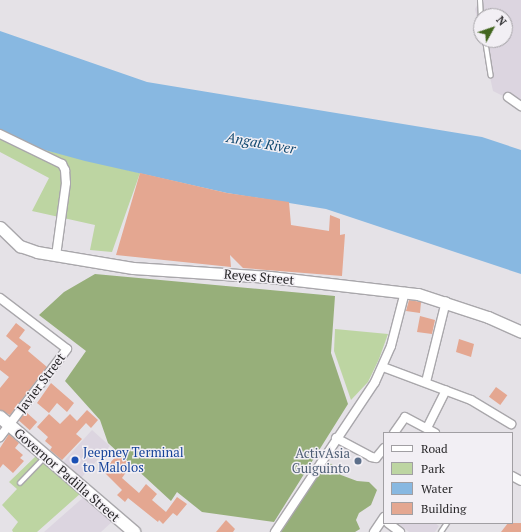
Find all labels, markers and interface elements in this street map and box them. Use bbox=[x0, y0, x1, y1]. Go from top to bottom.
north arrow bbox=[473, 8, 513, 48]
text: N bbox=[493, 13, 509, 29]
water label: Angat River bbox=[225, 129, 297, 157]
street label: Reyes Street bbox=[223, 266, 295, 288]
street label: Javier Street bbox=[13, 350, 69, 416]
street label: Governor Padilla Street bbox=[11, 425, 123, 525]
legend bbox=[383, 432, 513, 524]
text: Road bbox=[421, 441, 448, 456]
place label: Jeepney Terminal to Malolos bbox=[83, 445, 184, 476]
place label: ActivAsia Guiguinto bbox=[292, 446, 350, 477]
marker: Jeepney Terminal to Malolos bbox=[70, 455, 80, 465]
marker: ActivAsia Guiguinto bbox=[353, 456, 363, 466]
text: Park bbox=[421, 461, 445, 476]
text: Water bbox=[421, 481, 453, 496]
text: Building bbox=[421, 501, 466, 516]

